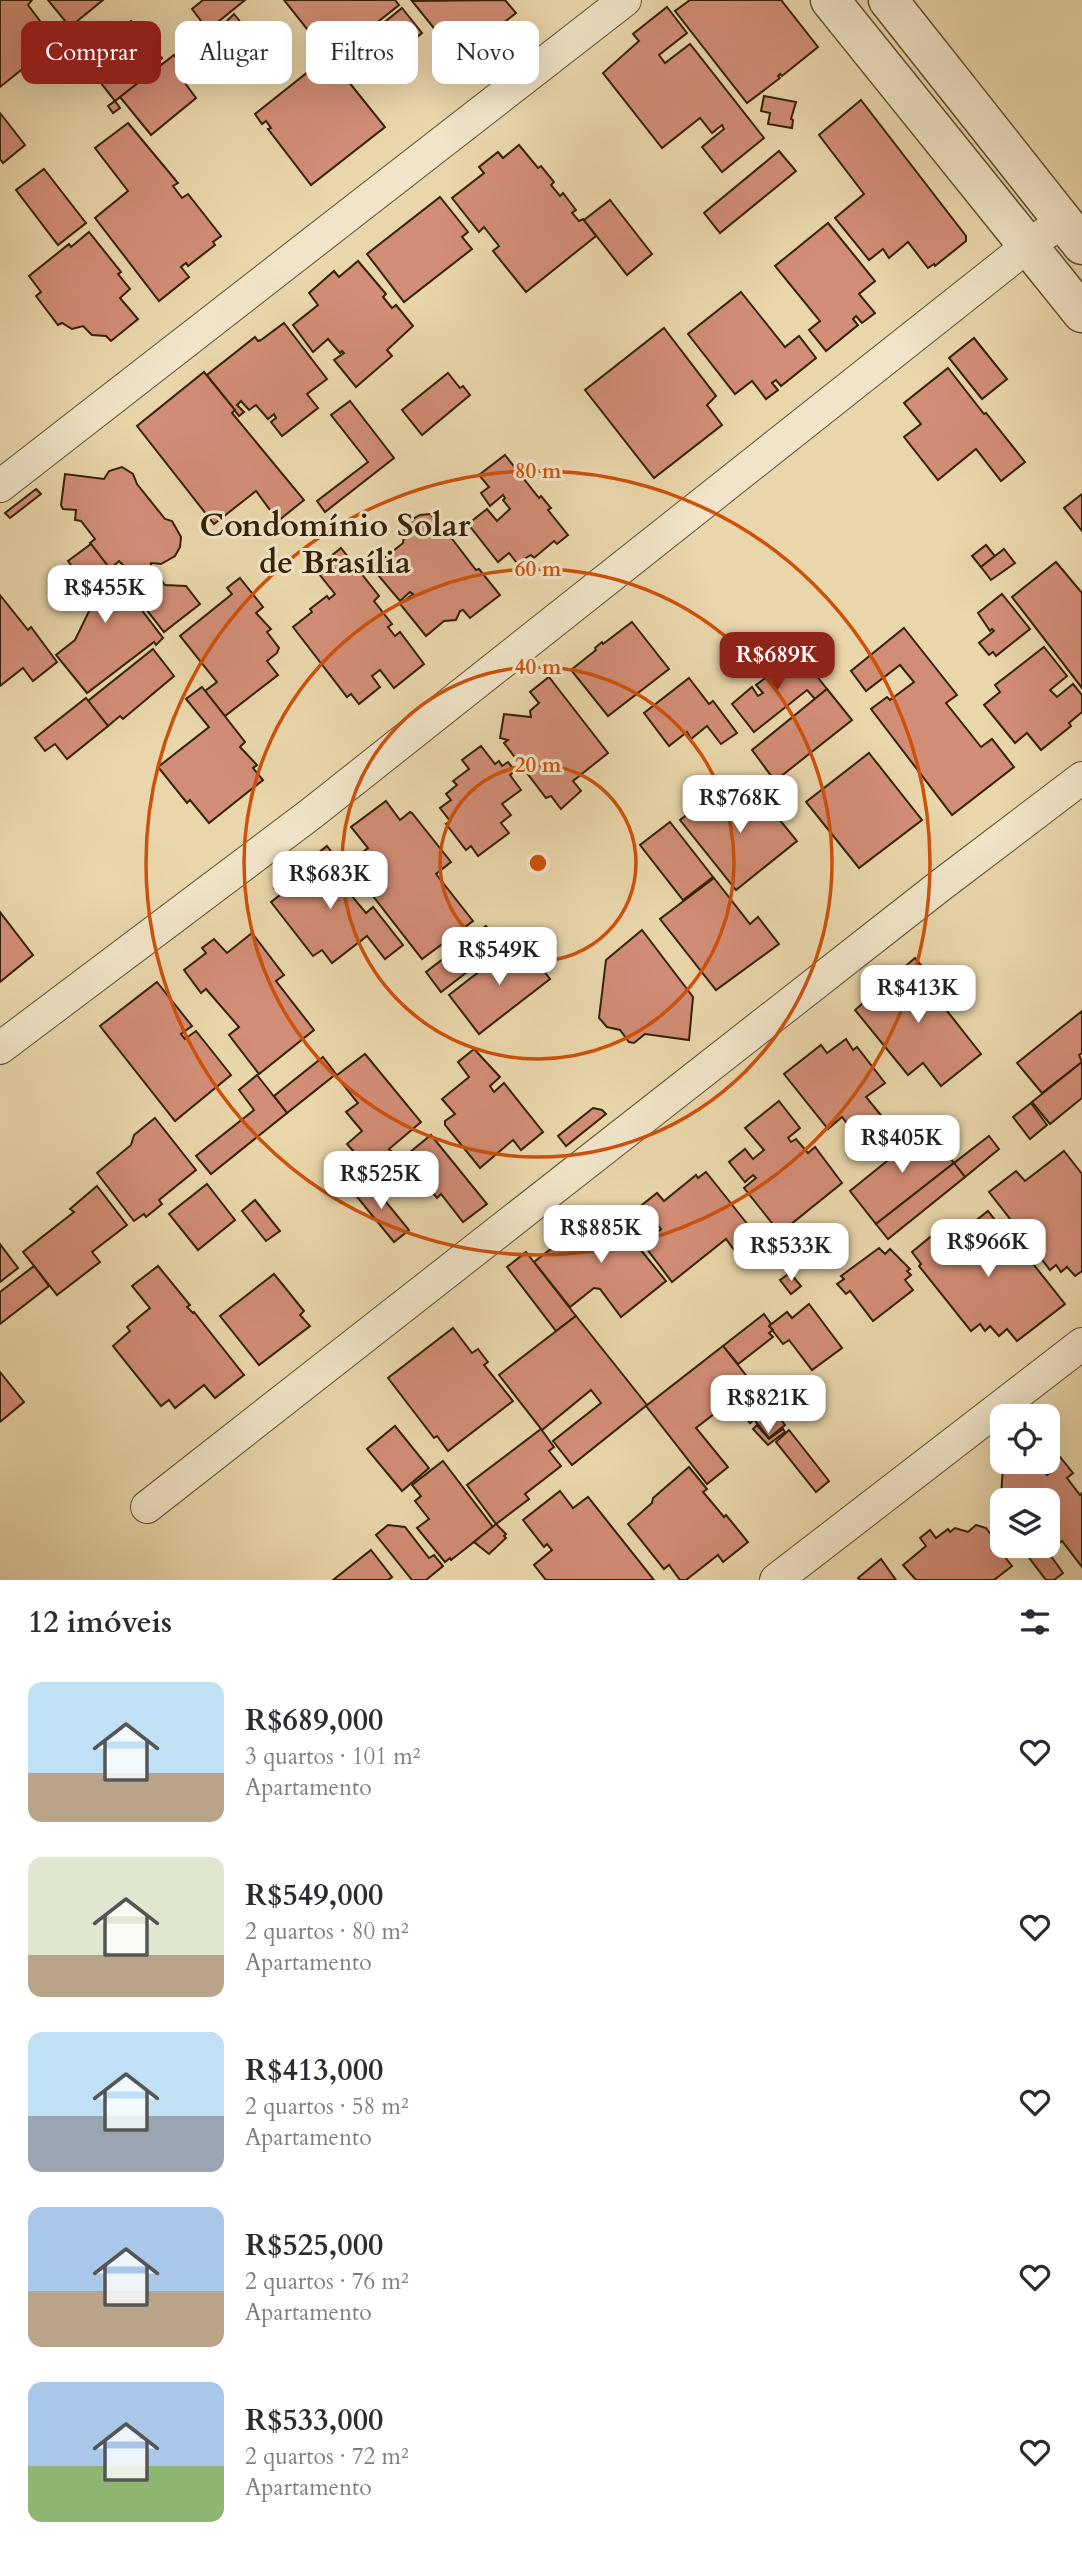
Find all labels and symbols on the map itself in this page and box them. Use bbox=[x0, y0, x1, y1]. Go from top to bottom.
text: 80 m bbox=[515, 457, 562, 486]
district label: Condomínio Solar de Brasília bbox=[200, 504, 471, 585]
text: 60 m bbox=[515, 555, 562, 584]
pin: R$455K bbox=[48, 566, 162, 625]
pin: R$689K bbox=[720, 632, 834, 692]
text: 40 m bbox=[515, 653, 562, 682]
text: 20 m bbox=[515, 751, 562, 780]
pin: R$768K bbox=[683, 776, 797, 835]
centre of rings bbox=[526, 851, 550, 875]
pin: R$683K bbox=[273, 852, 387, 911]
pin: R$549K bbox=[442, 928, 556, 987]
pin: R$413K bbox=[861, 965, 975, 1025]
pin: R$405K bbox=[845, 1116, 959, 1175]
pin: R$525K bbox=[324, 1152, 438, 1211]
pin: R$885K bbox=[544, 1206, 658, 1265]
pin: R$966K bbox=[931, 1220, 1045, 1279]
pin: R$533K bbox=[734, 1224, 848, 1283]
pin: R$821K bbox=[711, 1376, 825, 1435]

